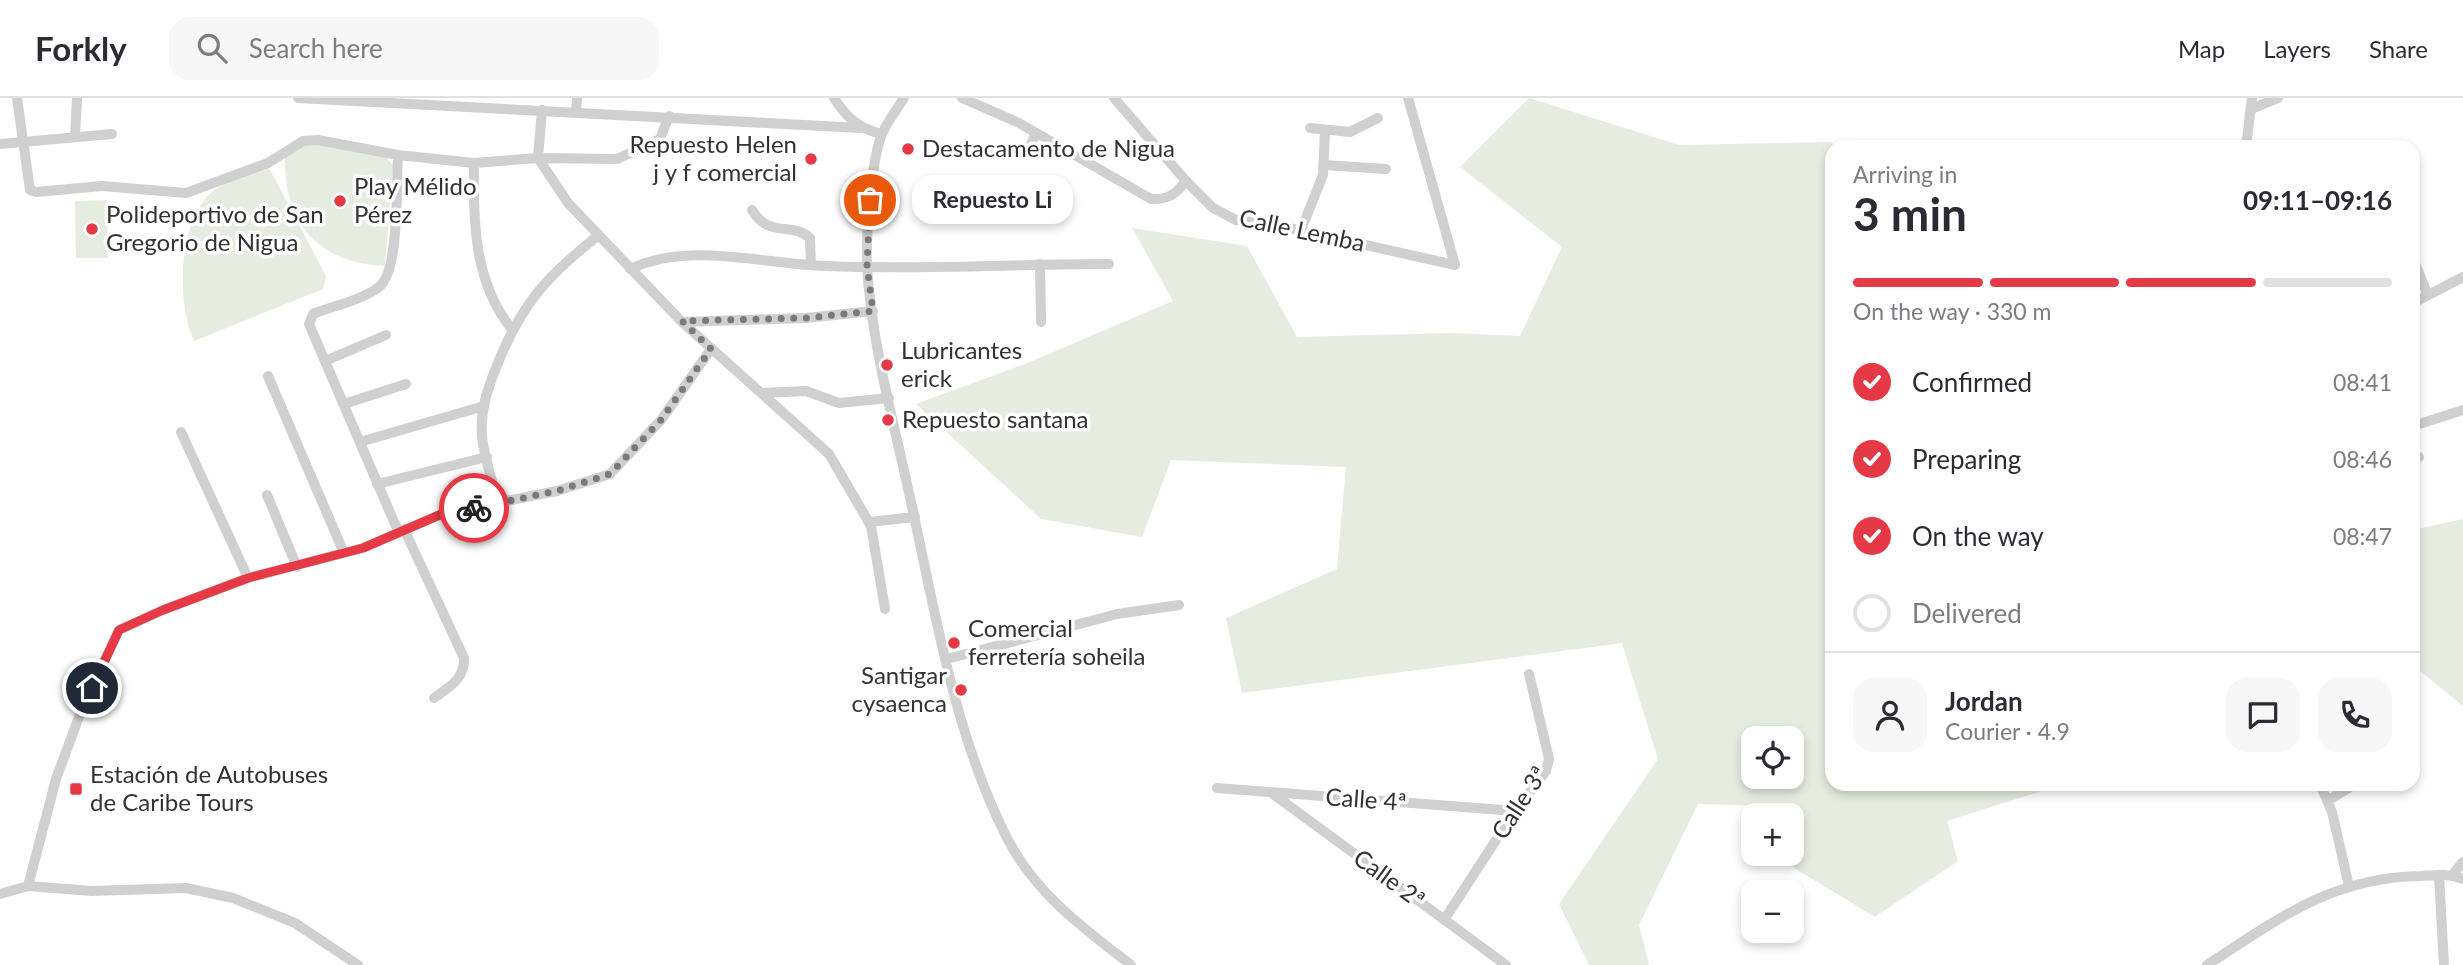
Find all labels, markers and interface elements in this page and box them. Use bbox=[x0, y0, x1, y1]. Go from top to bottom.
search box bbox=[169, 17, 659, 80]
text: Forkly bbox=[35, 28, 127, 68]
icon: search bbox=[193, 29, 231, 67]
text: Search here bbox=[249, 32, 383, 64]
text: Map bbox=[2178, 34, 2225, 63]
text: Layers bbox=[2263, 34, 2331, 63]
text: Share bbox=[2369, 34, 2428, 63]
place label: Repuesto Helen j y f comercial bbox=[630, 129, 797, 186]
place label: Destacamento de Nigua bbox=[922, 133, 1175, 162]
marker: Destacamento de Nigua bbox=[900, 141, 916, 157]
marker: Repuesto Helen j y f comercial bbox=[803, 151, 819, 167]
text: Arriving in bbox=[1853, 160, 1957, 188]
pin bbox=[840, 170, 900, 230]
place label: Play Mélido Pérez bbox=[354, 171, 477, 228]
callout: Repuesto Li bbox=[912, 176, 1073, 224]
icon: bag bbox=[851, 181, 889, 219]
text: 09:11–09:16 bbox=[2243, 184, 2392, 216]
text: Repuesto Li bbox=[933, 185, 1052, 213]
text: 3 min bbox=[1853, 186, 1967, 241]
marker: Play Mélido Pérez bbox=[332, 193, 348, 209]
place label: Polideportivo de San Gregorio de Nigua bbox=[106, 199, 324, 256]
street label: Calle Lemba bbox=[1237, 202, 1368, 257]
marker: Polideportivo de San Gregorio de Nigua bbox=[84, 221, 100, 237]
text: On the way · 330 m bbox=[1853, 297, 2052, 325]
place label: Lubricantes erick bbox=[901, 335, 1022, 392]
marker: Lubricantes erick bbox=[879, 357, 895, 373]
icon: check bbox=[1853, 363, 1891, 401]
text: Confirmed bbox=[1912, 366, 2032, 398]
text: 08:41 bbox=[2333, 368, 2392, 396]
place label: Repuesto santana bbox=[902, 404, 1089, 433]
marker: Repuesto santana bbox=[880, 412, 896, 428]
icon: check bbox=[1853, 440, 1891, 478]
text: Preparing bbox=[1912, 443, 2021, 475]
text: 08:46 bbox=[2333, 445, 2392, 473]
courier bbox=[439, 473, 509, 543]
icon: bike bbox=[455, 489, 493, 527]
icon: check bbox=[1853, 517, 1891, 555]
text: On the way bbox=[1912, 520, 2044, 552]
text: 08:47 bbox=[2333, 522, 2392, 550]
text: Delivered bbox=[1912, 597, 2022, 629]
place label: Comercial ferretería soheila bbox=[968, 613, 1145, 670]
marker: Comercial ferretería soheila bbox=[946, 635, 962, 651]
pin bbox=[62, 658, 122, 718]
place label: Santigar cysaenca bbox=[852, 660, 947, 717]
icon: home bbox=[73, 669, 111, 707]
button: person bbox=[1853, 678, 1927, 752]
button: chat bbox=[2226, 678, 2300, 752]
button: phone bbox=[2318, 678, 2392, 752]
marker: Santigar cysaenca bbox=[953, 682, 969, 698]
text: Jordan bbox=[1945, 685, 2023, 717]
text: Courier · 4.9 bbox=[1945, 717, 2070, 745]
map controls bbox=[1741, 726, 1804, 943]
button: locate bbox=[1741, 726, 1804, 789]
place label: Estación de Autobuses de Caribe Tours bbox=[90, 759, 328, 816]
street label: Calle 3ª bbox=[1485, 760, 1553, 844]
marker: Estación de Autobuses de Caribe Tours bbox=[68, 781, 84, 797]
street label: Calle 4ª bbox=[1325, 781, 1407, 816]
button: + bbox=[1741, 803, 1804, 866]
street label: Calle 2ª bbox=[1349, 842, 1431, 913]
button: − bbox=[1741, 880, 1804, 943]

